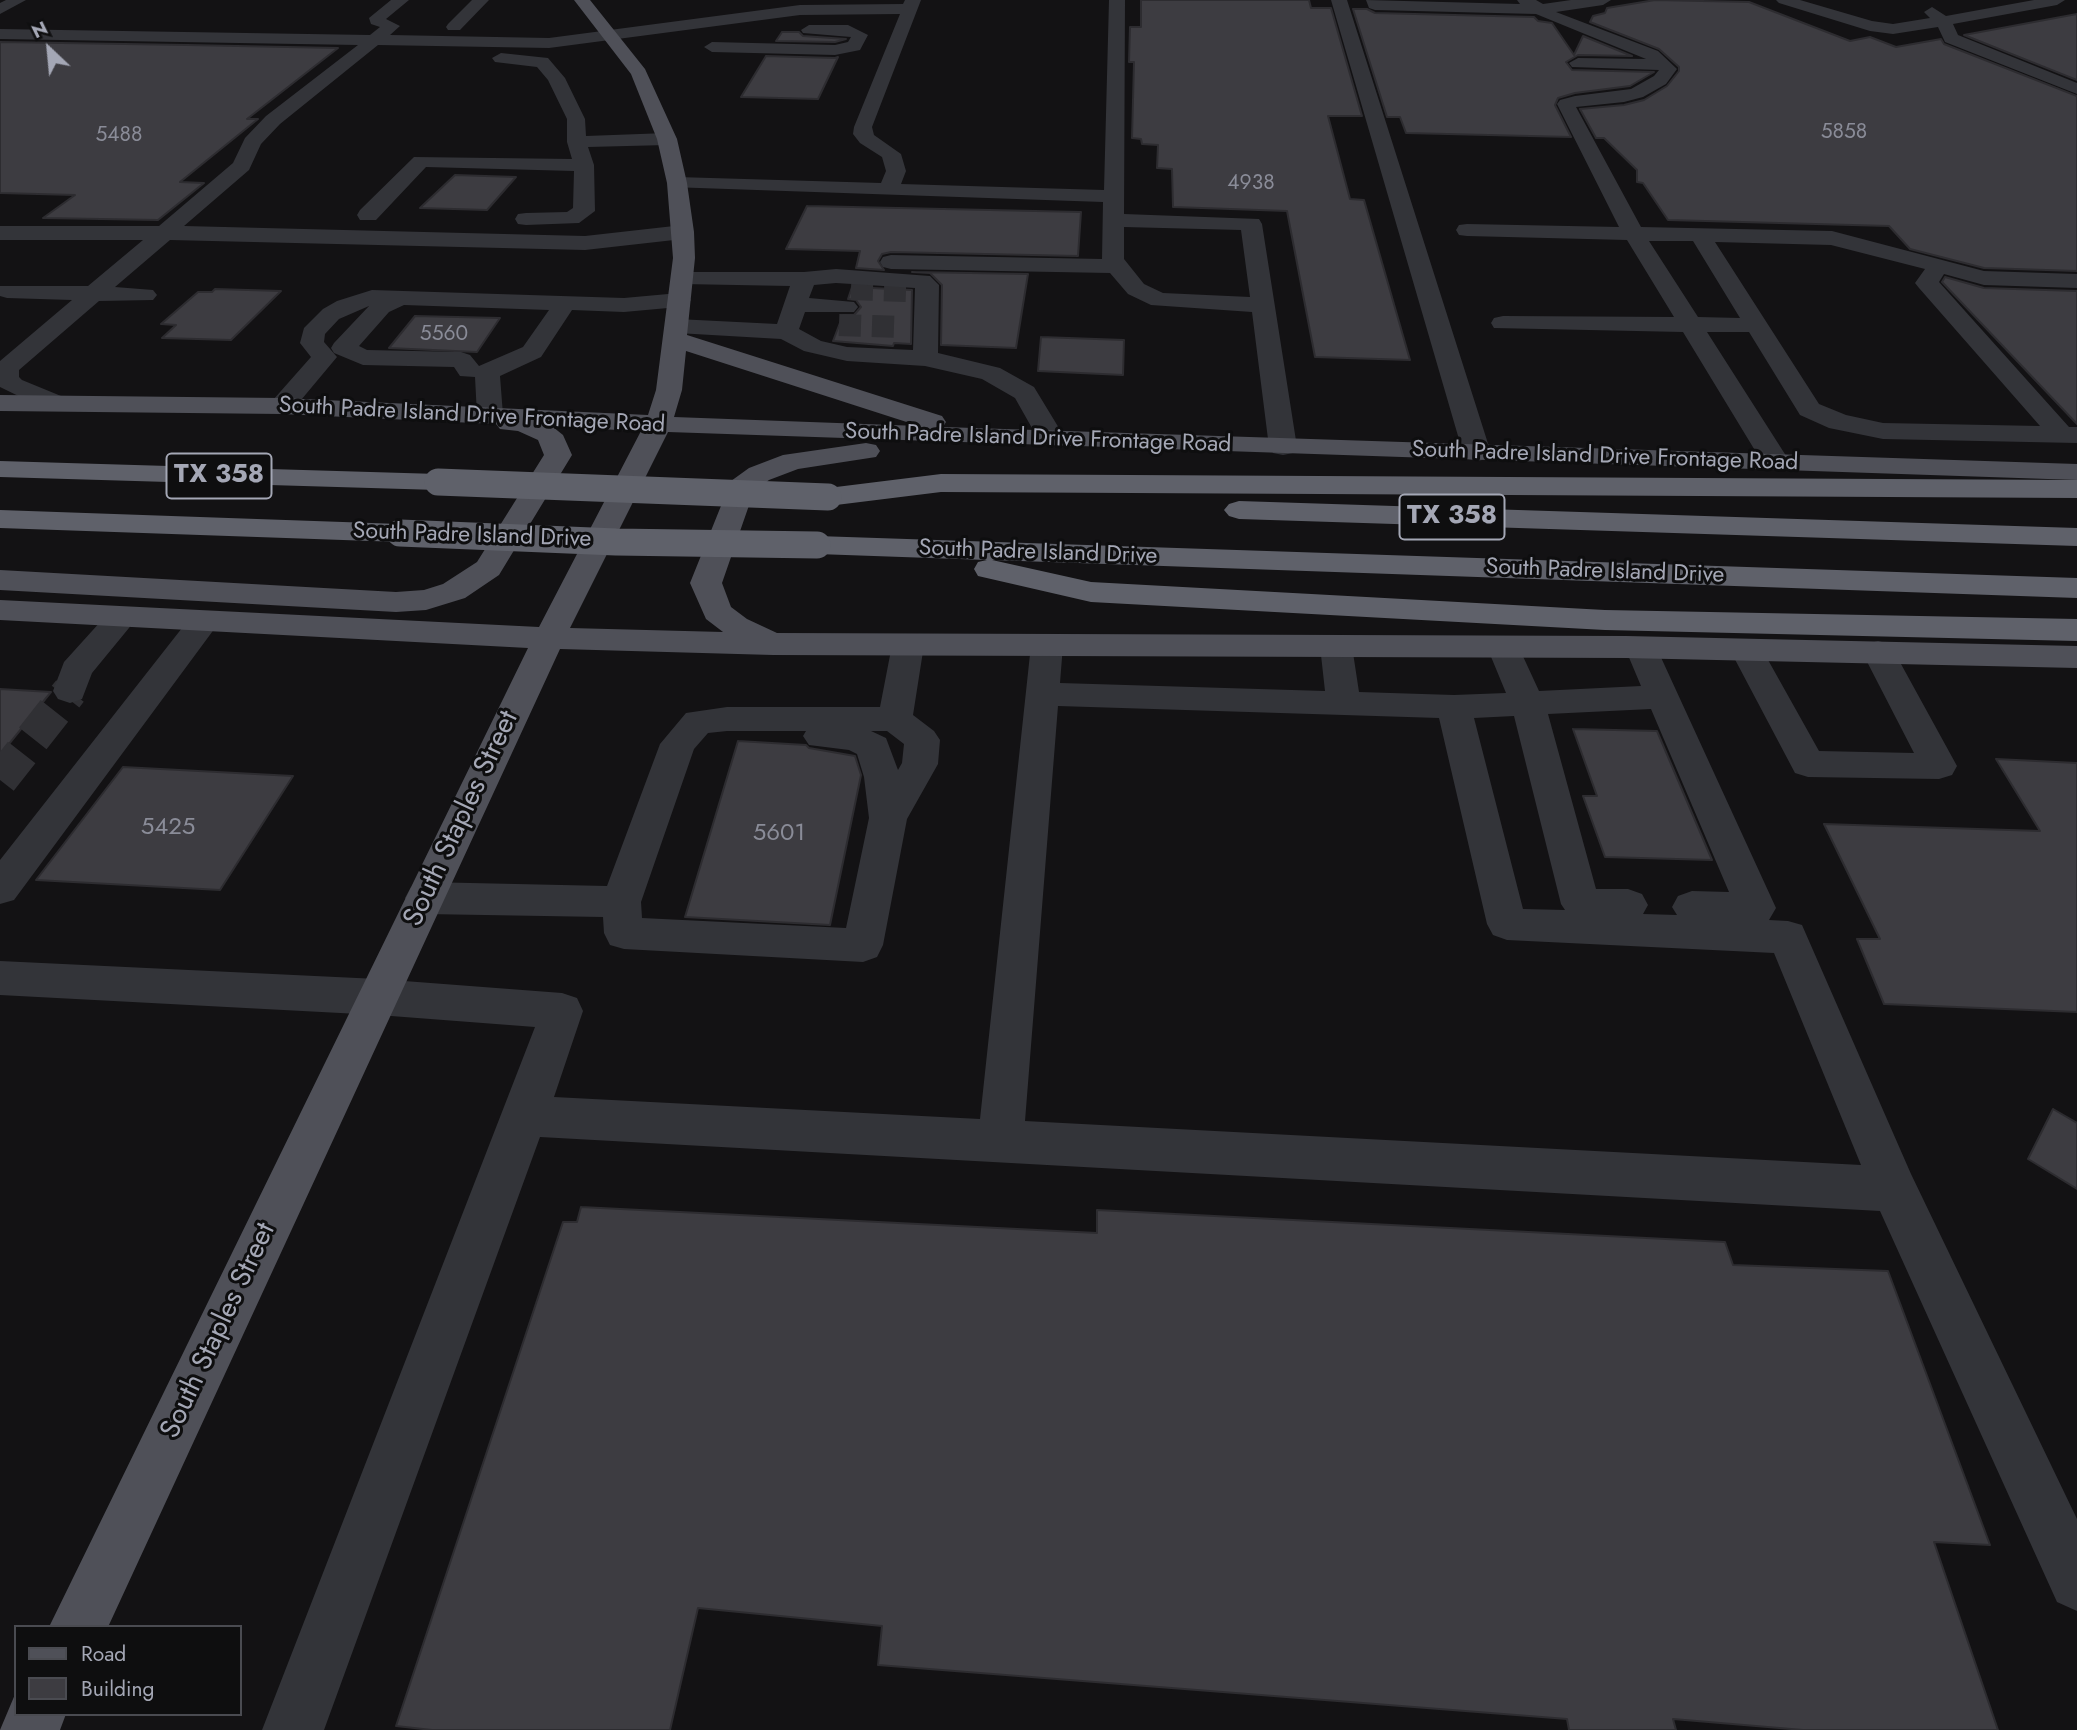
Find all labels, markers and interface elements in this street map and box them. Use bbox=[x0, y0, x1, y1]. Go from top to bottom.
north arrow bbox=[14, 14, 84, 84]
text: N bbox=[27, 14, 52, 45]
house number: 5858 bbox=[1821, 120, 1867, 146]
house number: 5488 bbox=[95, 123, 143, 149]
house number: 4938 bbox=[1227, 171, 1275, 197]
house number: 5560 bbox=[420, 322, 468, 348]
street label: South Padre Island Drive Frontage Road bbox=[278, 392, 666, 440]
street label: South Padre Island Drive Frontage Road bbox=[844, 418, 1232, 460]
street label: South Padre Island Drive Frontage Road bbox=[1411, 436, 1799, 478]
road number: TX 358 bbox=[166, 454, 272, 498]
road number: TX 358 bbox=[1400, 495, 1504, 540]
street label: South Padre Island Drive bbox=[352, 518, 592, 554]
street label: South Padre Island Drive bbox=[918, 535, 1158, 571]
street label: South Padre Island Drive bbox=[1485, 554, 1725, 590]
street label: South Staples Street bbox=[397, 706, 527, 932]
house number: 5425 bbox=[141, 814, 195, 842]
house number: 5601 bbox=[753, 820, 805, 848]
street label: South Staples Street bbox=[154, 1218, 284, 1444]
legend bbox=[14, 1625, 242, 1716]
text: Road bbox=[81, 1639, 126, 1669]
text: Building bbox=[81, 1674, 154, 1704]

